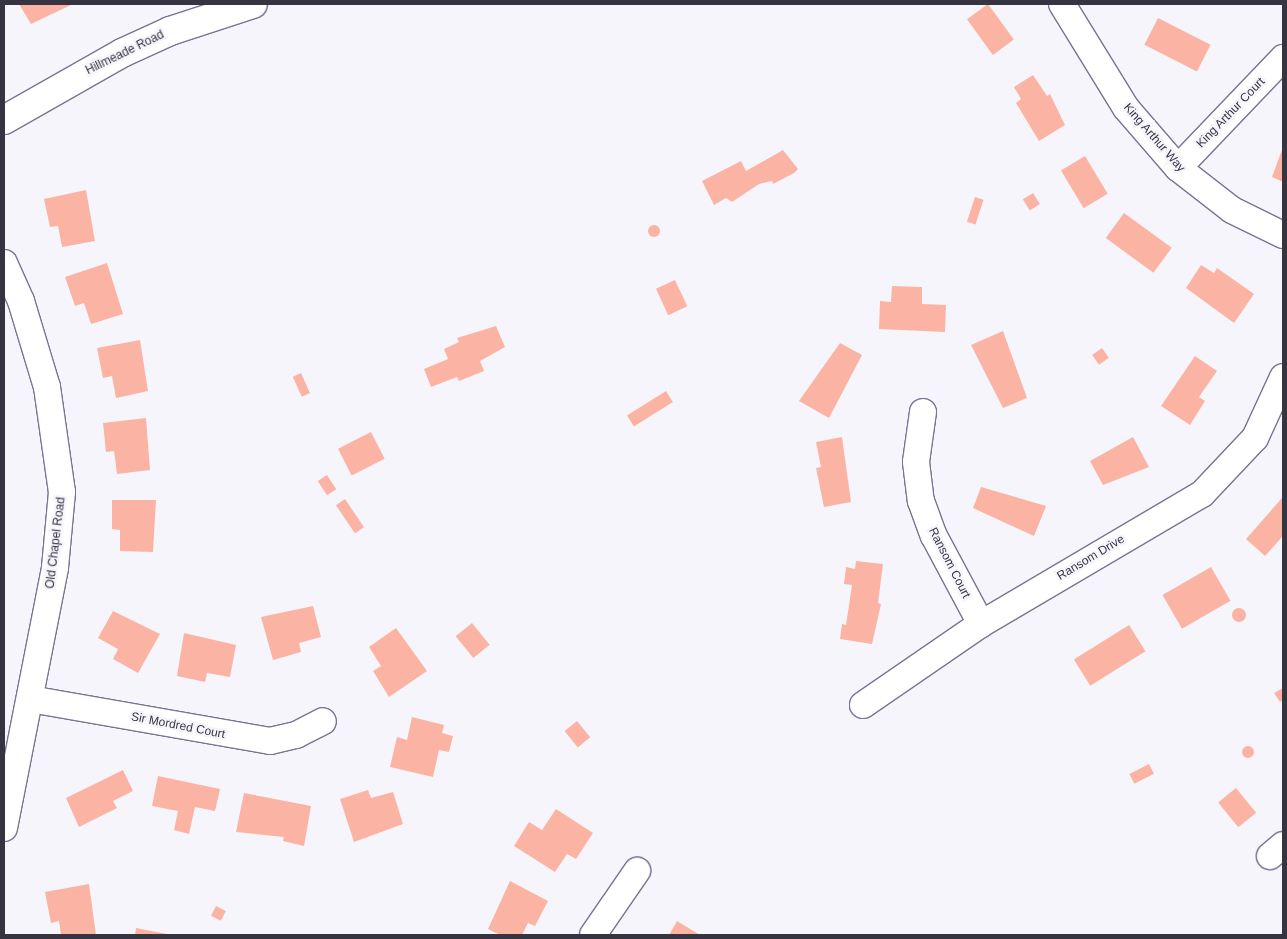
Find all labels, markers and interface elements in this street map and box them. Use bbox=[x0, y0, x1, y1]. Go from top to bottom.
street label: Hillmeade Road bbox=[83, 28, 167, 78]
street label: King Arthur Court bbox=[1194, 75, 1268, 151]
street label: King Arthur Way bbox=[1120, 100, 1188, 176]
street label: Old Chapel Road bbox=[43, 496, 69, 590]
street label: Ransom Court bbox=[925, 525, 973, 601]
street label: Ransom Drive bbox=[1055, 532, 1127, 584]
street label: Sir Mordred Court bbox=[130, 710, 226, 742]

